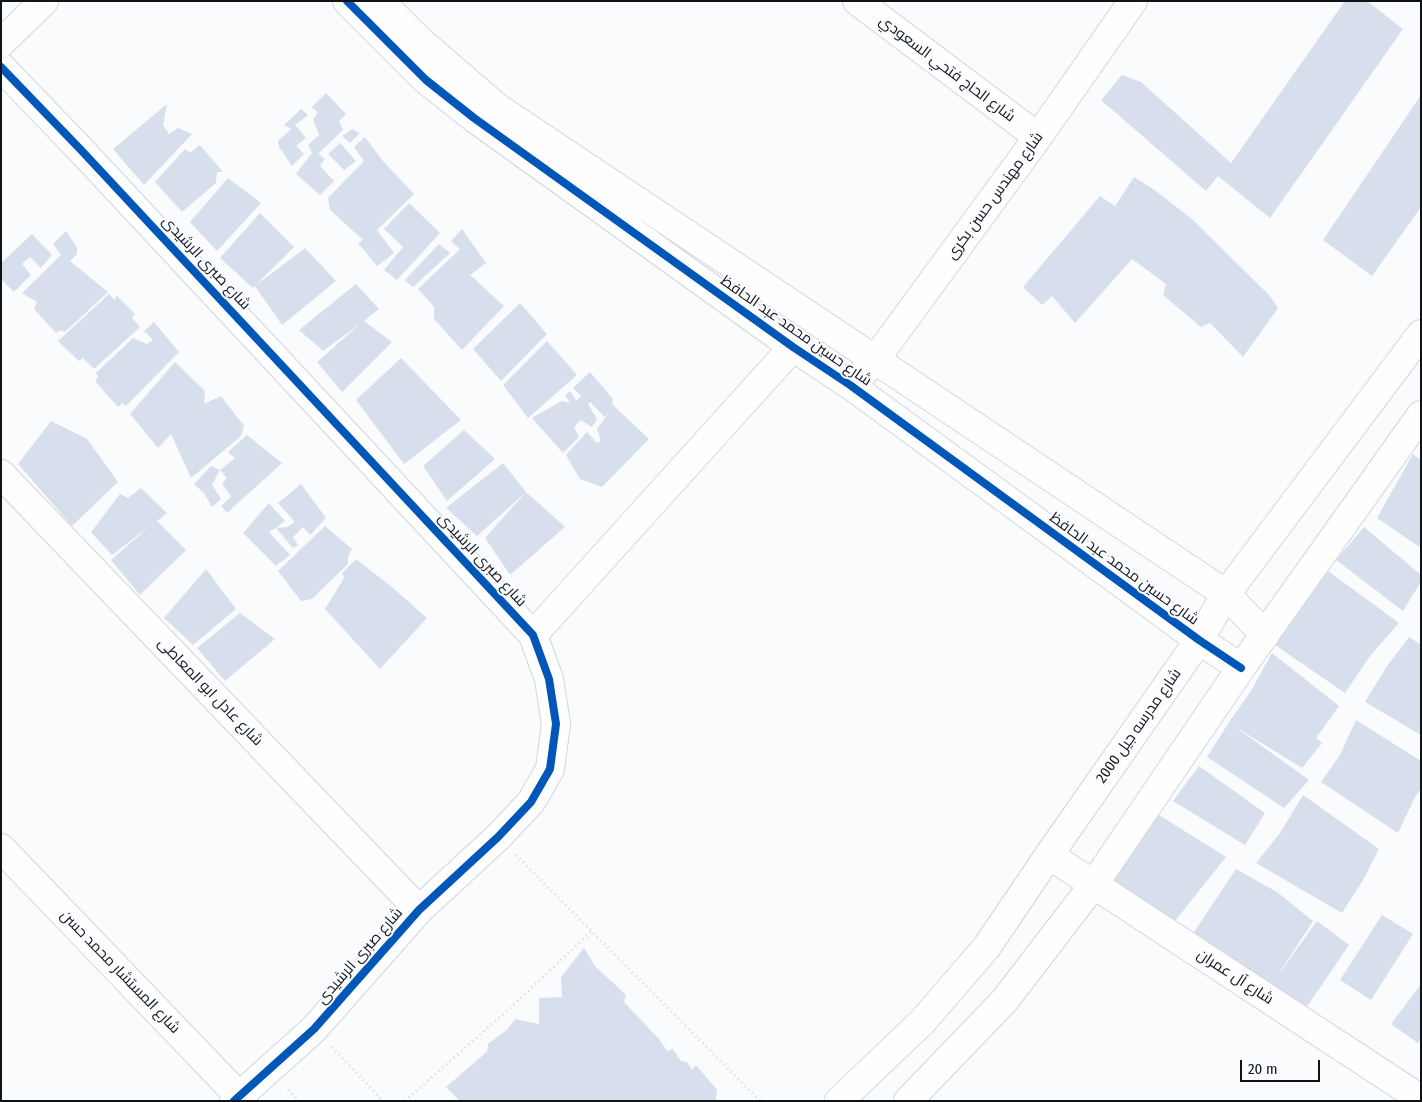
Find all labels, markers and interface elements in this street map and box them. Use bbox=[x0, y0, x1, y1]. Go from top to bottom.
street label: شارع الحاج فتحي السعودي bbox=[875, 12, 1019, 126]
street label: شارع مهندس حسن بكرى bbox=[943, 129, 1047, 263]
street label: شارع صبرى الرشيدى bbox=[158, 212, 254, 314]
street label: شارع حسين محمد عبد الحافظ bbox=[717, 272, 875, 390]
street label: شارع صبرى الرشيدى bbox=[434, 509, 530, 611]
street label: شارع حسين محمد عبد الحافظ bbox=[1046, 509, 1202, 629]
street label: شارع عادل ابو المعاطى bbox=[154, 634, 266, 750]
street label: شارع مدرسه جيل 2000 bbox=[1093, 665, 1185, 787]
street label: شارع صبرى الرشيدى bbox=[313, 904, 407, 1008]
street label: شارع المستشار محمد حسن bbox=[56, 906, 184, 1038]
street label: شارع آل عمران bbox=[1193, 946, 1277, 1008]
scale bar bbox=[1242, 1050, 1322, 1082]
text: 20 m bbox=[1248, 1060, 1278, 1078]

